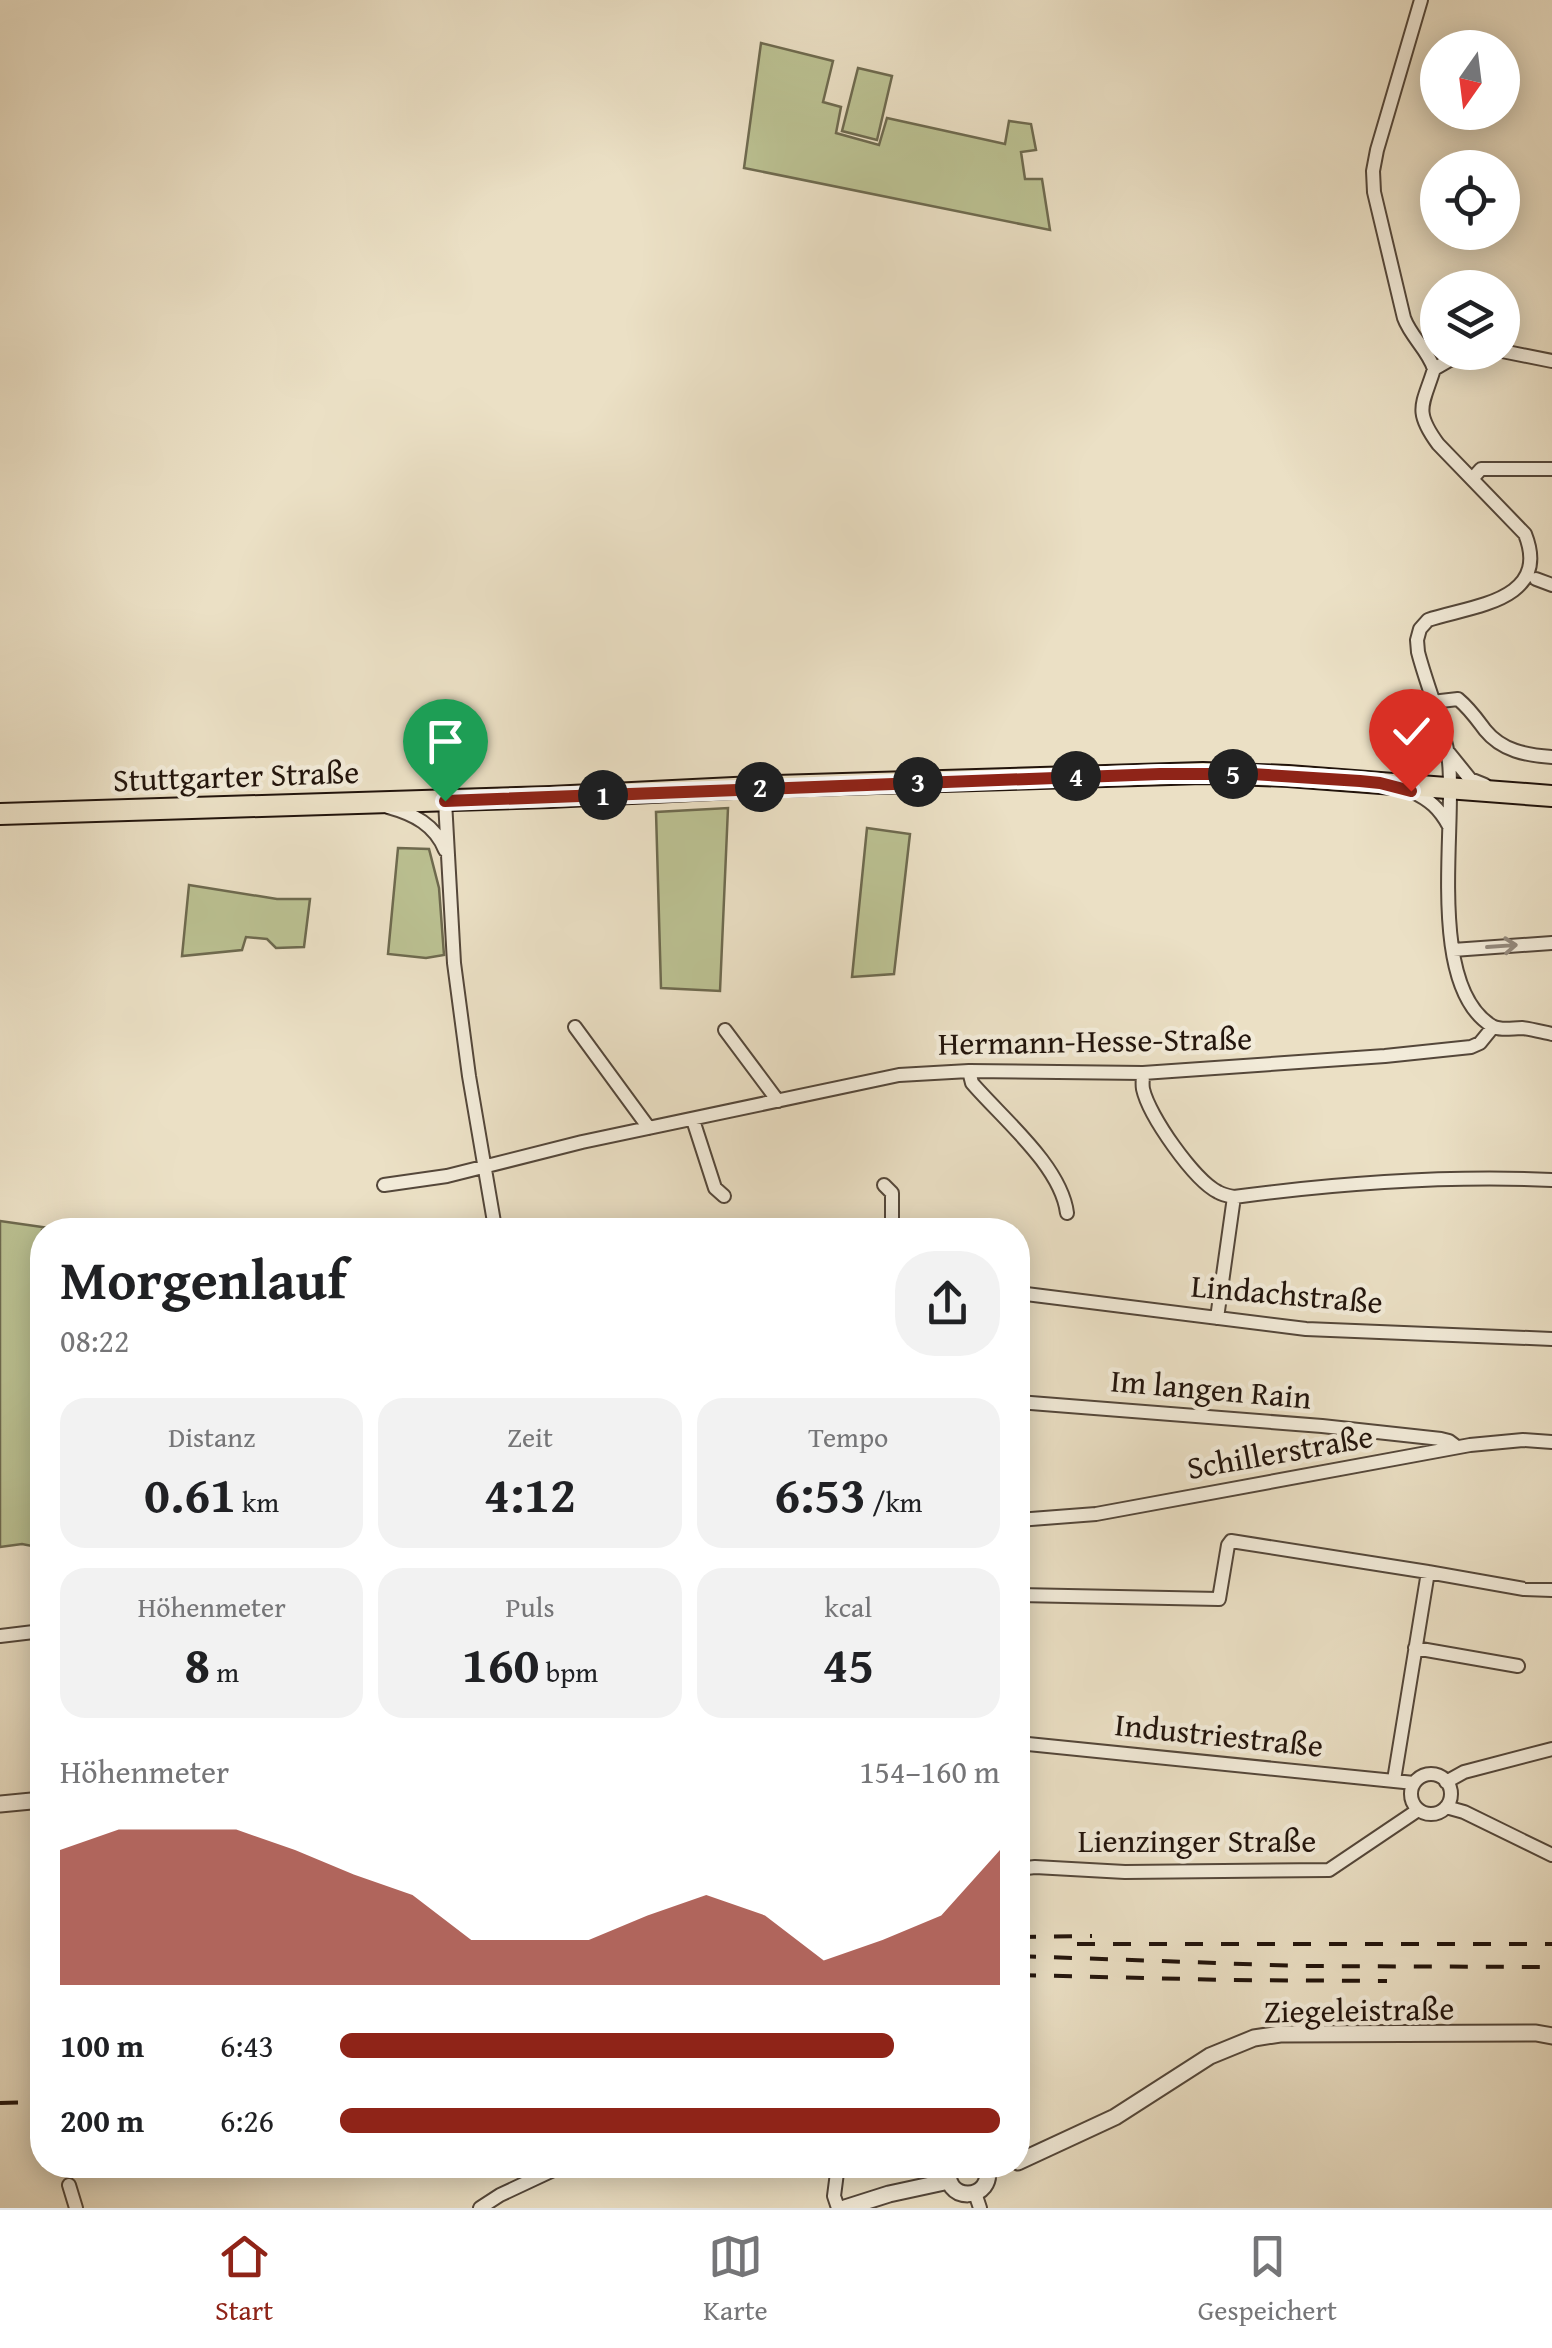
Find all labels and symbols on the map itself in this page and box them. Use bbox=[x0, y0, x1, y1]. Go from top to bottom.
north arrow bbox=[1420, 30, 1520, 130]
pin bbox=[1369, 689, 1454, 792]
pin bbox=[403, 699, 488, 802]
street label: Stuttgarter Straße bbox=[112, 748, 360, 803]
pin: 5 bbox=[1208, 749, 1258, 799]
pin: 4 bbox=[1051, 751, 1101, 801]
pin: 3 bbox=[893, 757, 943, 807]
pin: 2 bbox=[735, 762, 785, 812]
pin: 1 bbox=[578, 770, 628, 820]
one-way arrow bbox=[1486, 937, 1518, 956]
street label: Hermann-Hesse-Straße bbox=[938, 1014, 1252, 1067]
street label: Lindachstraße bbox=[1189, 1262, 1385, 1325]
street label: Im langen Rain bbox=[1109, 1356, 1314, 1421]
street label: Schillerstraße bbox=[1183, 1412, 1377, 1491]
street label: Industriestraße bbox=[1113, 1700, 1326, 1769]
street label: Lienzinger Straße bbox=[1078, 1817, 1316, 1864]
street label: Ziegeleistraße bbox=[1263, 1984, 1455, 2035]

